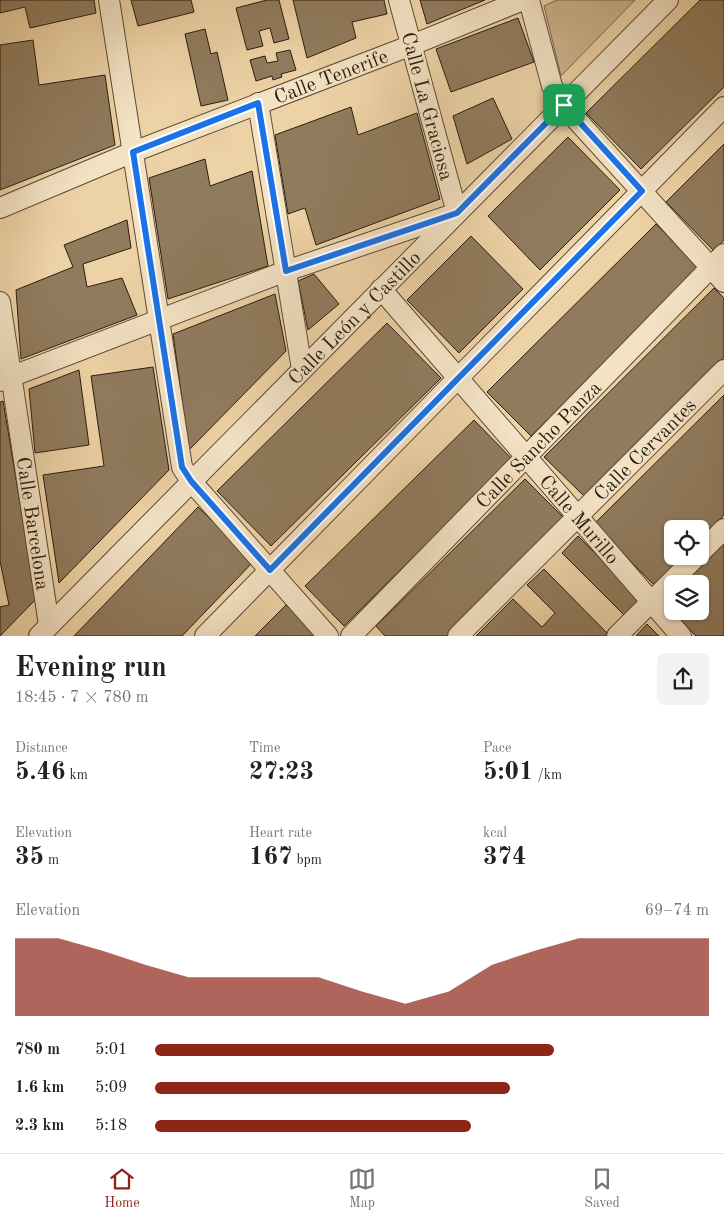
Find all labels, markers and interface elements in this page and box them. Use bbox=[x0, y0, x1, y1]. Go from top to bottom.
street label: Calle La Graciosa bbox=[397, 30, 456, 183]
street label: Calle Tenerife bbox=[272, 47, 391, 109]
pin bbox=[543, 84, 585, 126]
icon: arrive bbox=[550, 91, 578, 119]
street label: Calle León y Castillo bbox=[285, 248, 426, 390]
street label: Calle Sancho Panza bbox=[473, 378, 606, 513]
street label: Calle Cervantes bbox=[591, 396, 701, 506]
street label: Calle Barcelona bbox=[12, 456, 52, 592]
street label: Calle Murillo bbox=[535, 472, 622, 569]
map controls bbox=[664, 520, 709, 620]
button: locate bbox=[664, 520, 709, 565]
button: layers bbox=[664, 575, 709, 620]
button: share bbox=[657, 653, 709, 705]
text: Evening run bbox=[15, 655, 167, 683]
text: 18:45 · 7 × 780 m bbox=[15, 690, 148, 706]
text: Distance bbox=[15, 741, 68, 755]
text: Time bbox=[249, 741, 280, 755]
text: Pace bbox=[483, 741, 511, 755]
text: 5.46 bbox=[15, 760, 66, 785]
text: 27:23 bbox=[249, 760, 314, 785]
text: 5:01 bbox=[483, 760, 534, 785]
text: km bbox=[66, 768, 88, 782]
text: /km bbox=[534, 768, 562, 782]
text: Elevation bbox=[15, 826, 72, 840]
text: Heart rate bbox=[249, 826, 312, 840]
text: kcal bbox=[483, 826, 507, 840]
text: 35 bbox=[15, 845, 44, 870]
text: 167 bbox=[249, 845, 293, 870]
text: 374 bbox=[483, 845, 527, 870]
text: m bbox=[44, 853, 59, 867]
text: bpm bbox=[293, 853, 322, 867]
text: Elevation bbox=[15, 903, 80, 919]
text: 69–74 m bbox=[645, 903, 709, 919]
text: 780 m bbox=[15, 1042, 60, 1058]
text: 5:01 bbox=[95, 1042, 127, 1058]
text: 1.6 km bbox=[15, 1080, 64, 1096]
text: 5:09 bbox=[95, 1080, 127, 1096]
text: 2.3 km bbox=[15, 1118, 64, 1134]
text: 5:18 bbox=[95, 1118, 127, 1134]
tab: Home bbox=[104, 1165, 140, 1212]
tab: Map bbox=[348, 1165, 376, 1212]
tab: Saved bbox=[584, 1165, 620, 1212]

